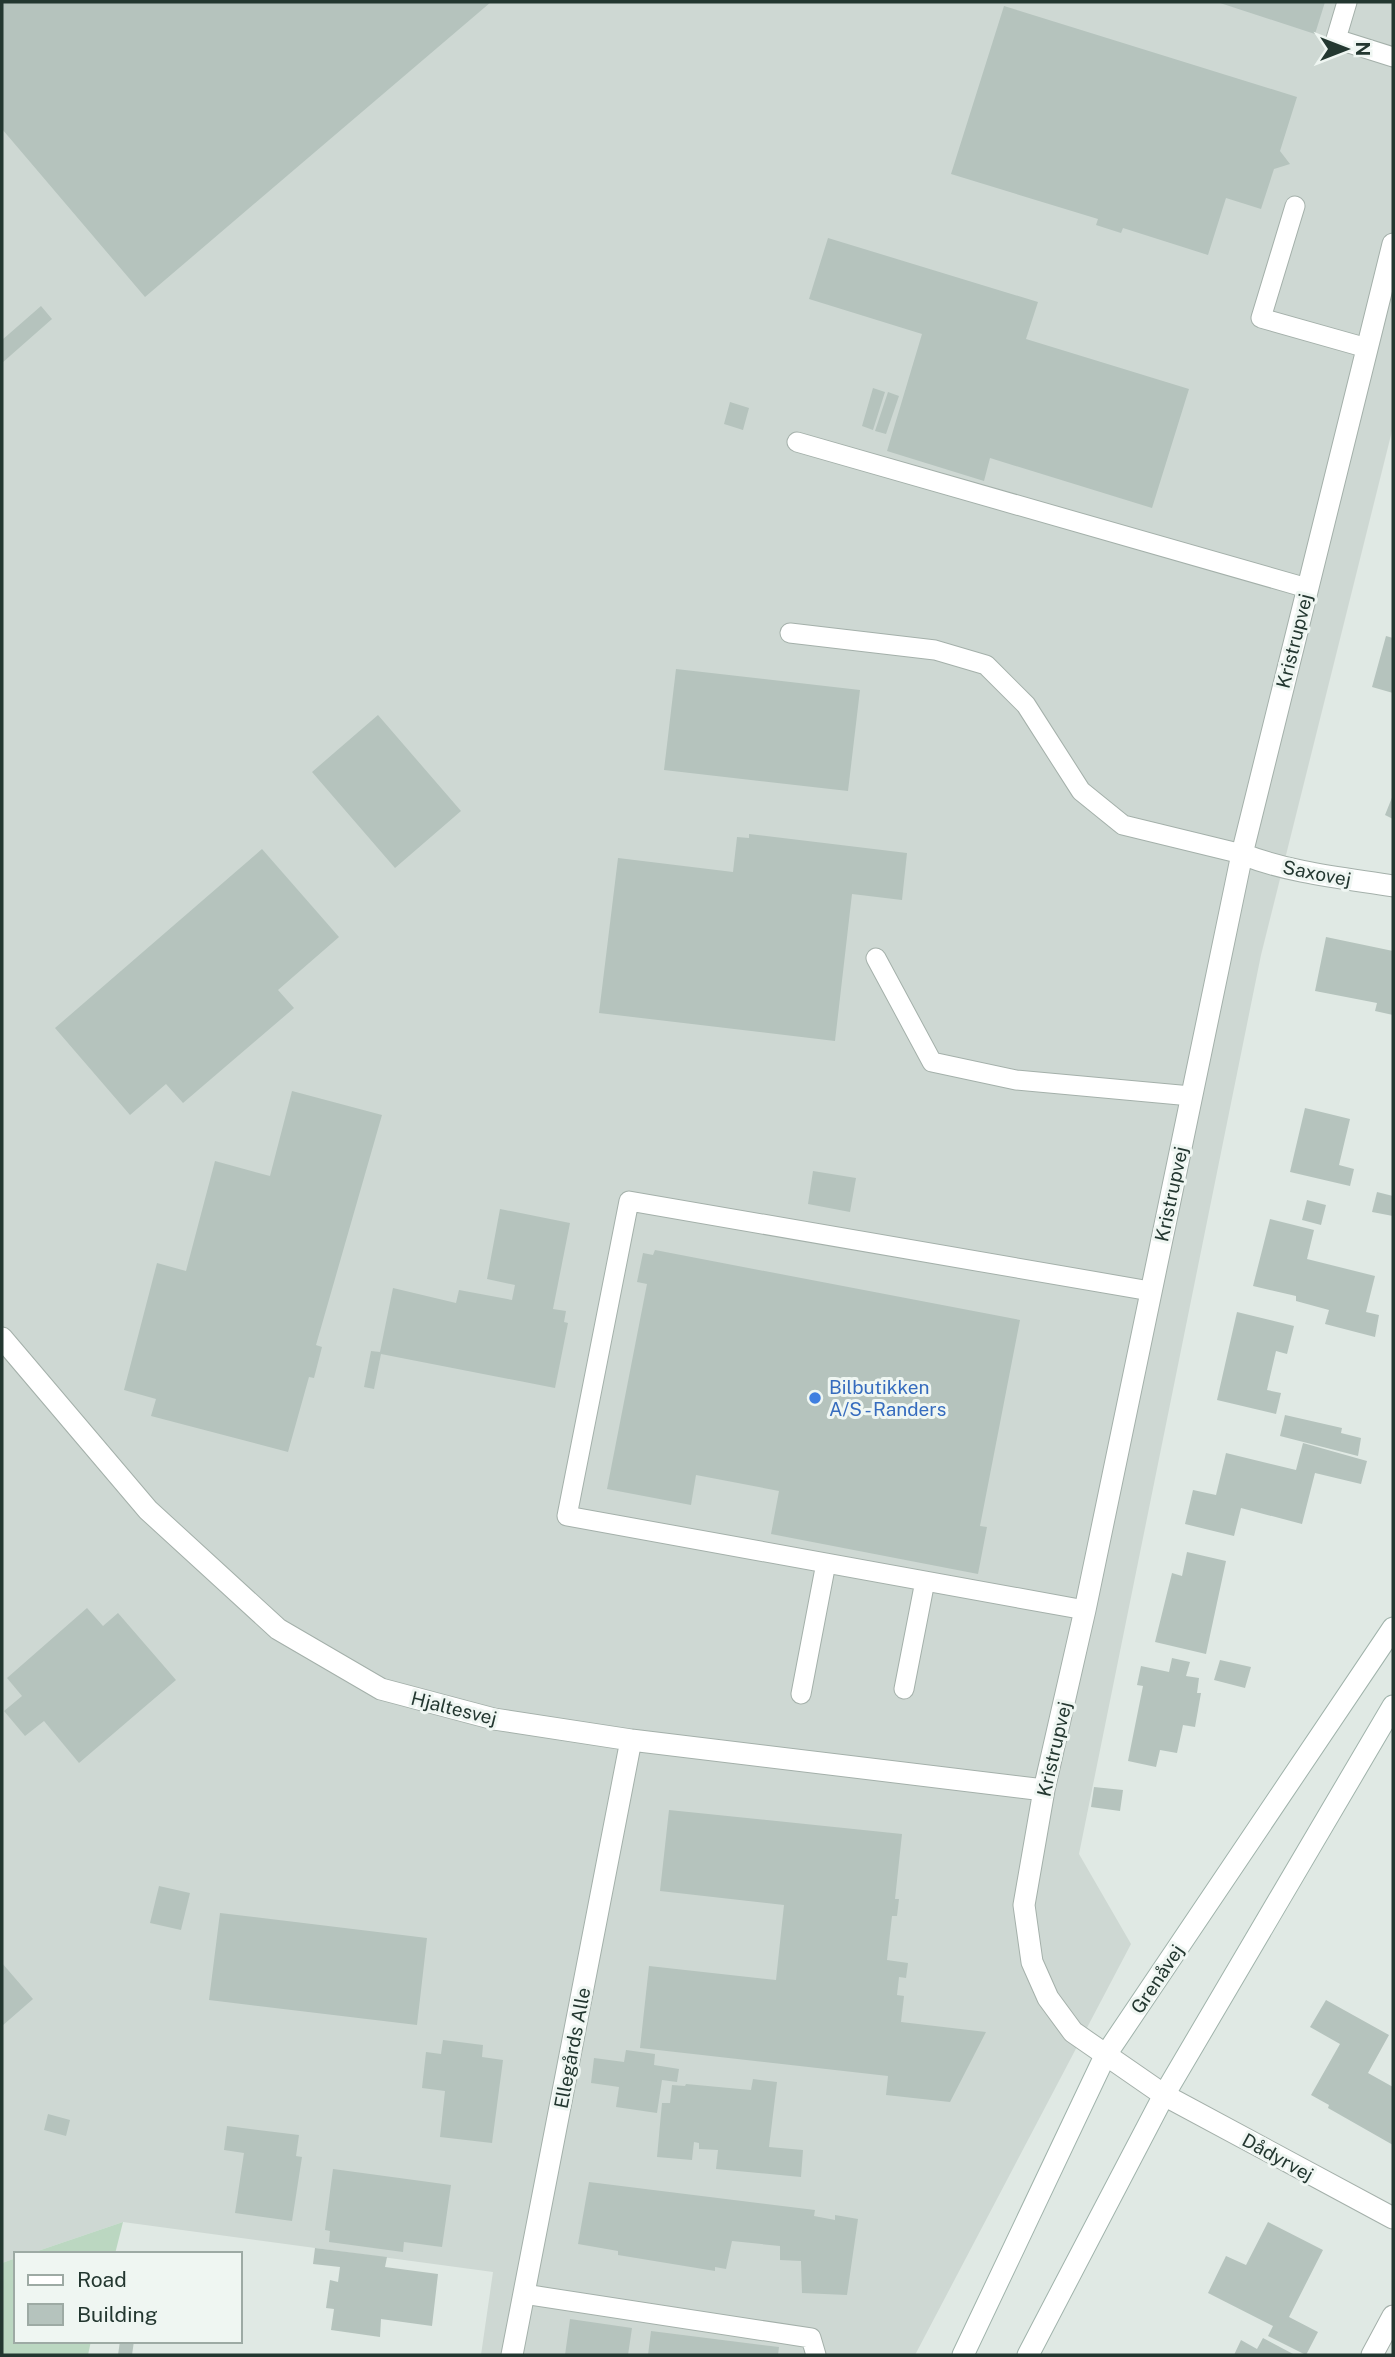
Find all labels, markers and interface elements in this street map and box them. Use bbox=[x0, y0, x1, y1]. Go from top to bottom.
north arrow bbox=[1311, 14, 1381, 84]
text: N bbox=[1352, 42, 1374, 56]
street label: Kristrupvej bbox=[1272, 591, 1316, 691]
street label: Saxovej bbox=[1281, 856, 1353, 890]
street label: Kristrupvej bbox=[1150, 1144, 1192, 1244]
place label: Bilbutikken A/S - Randers bbox=[829, 1376, 946, 1420]
marker: Bilbutikken A/S - Randers bbox=[807, 1390, 823, 1406]
street label: Hjaltesvej bbox=[409, 1687, 499, 1729]
street label: Kristrupvej bbox=[1032, 1699, 1076, 1799]
street label: Grenåvej bbox=[1126, 1940, 1188, 2018]
street label: Ellegårds Alle bbox=[549, 1986, 595, 2110]
street label: Dådyrvej bbox=[1239, 2128, 1317, 2186]
legend bbox=[14, 2252, 242, 2343]
text: Road bbox=[77, 2267, 127, 2292]
text: Building bbox=[77, 2302, 158, 2327]

